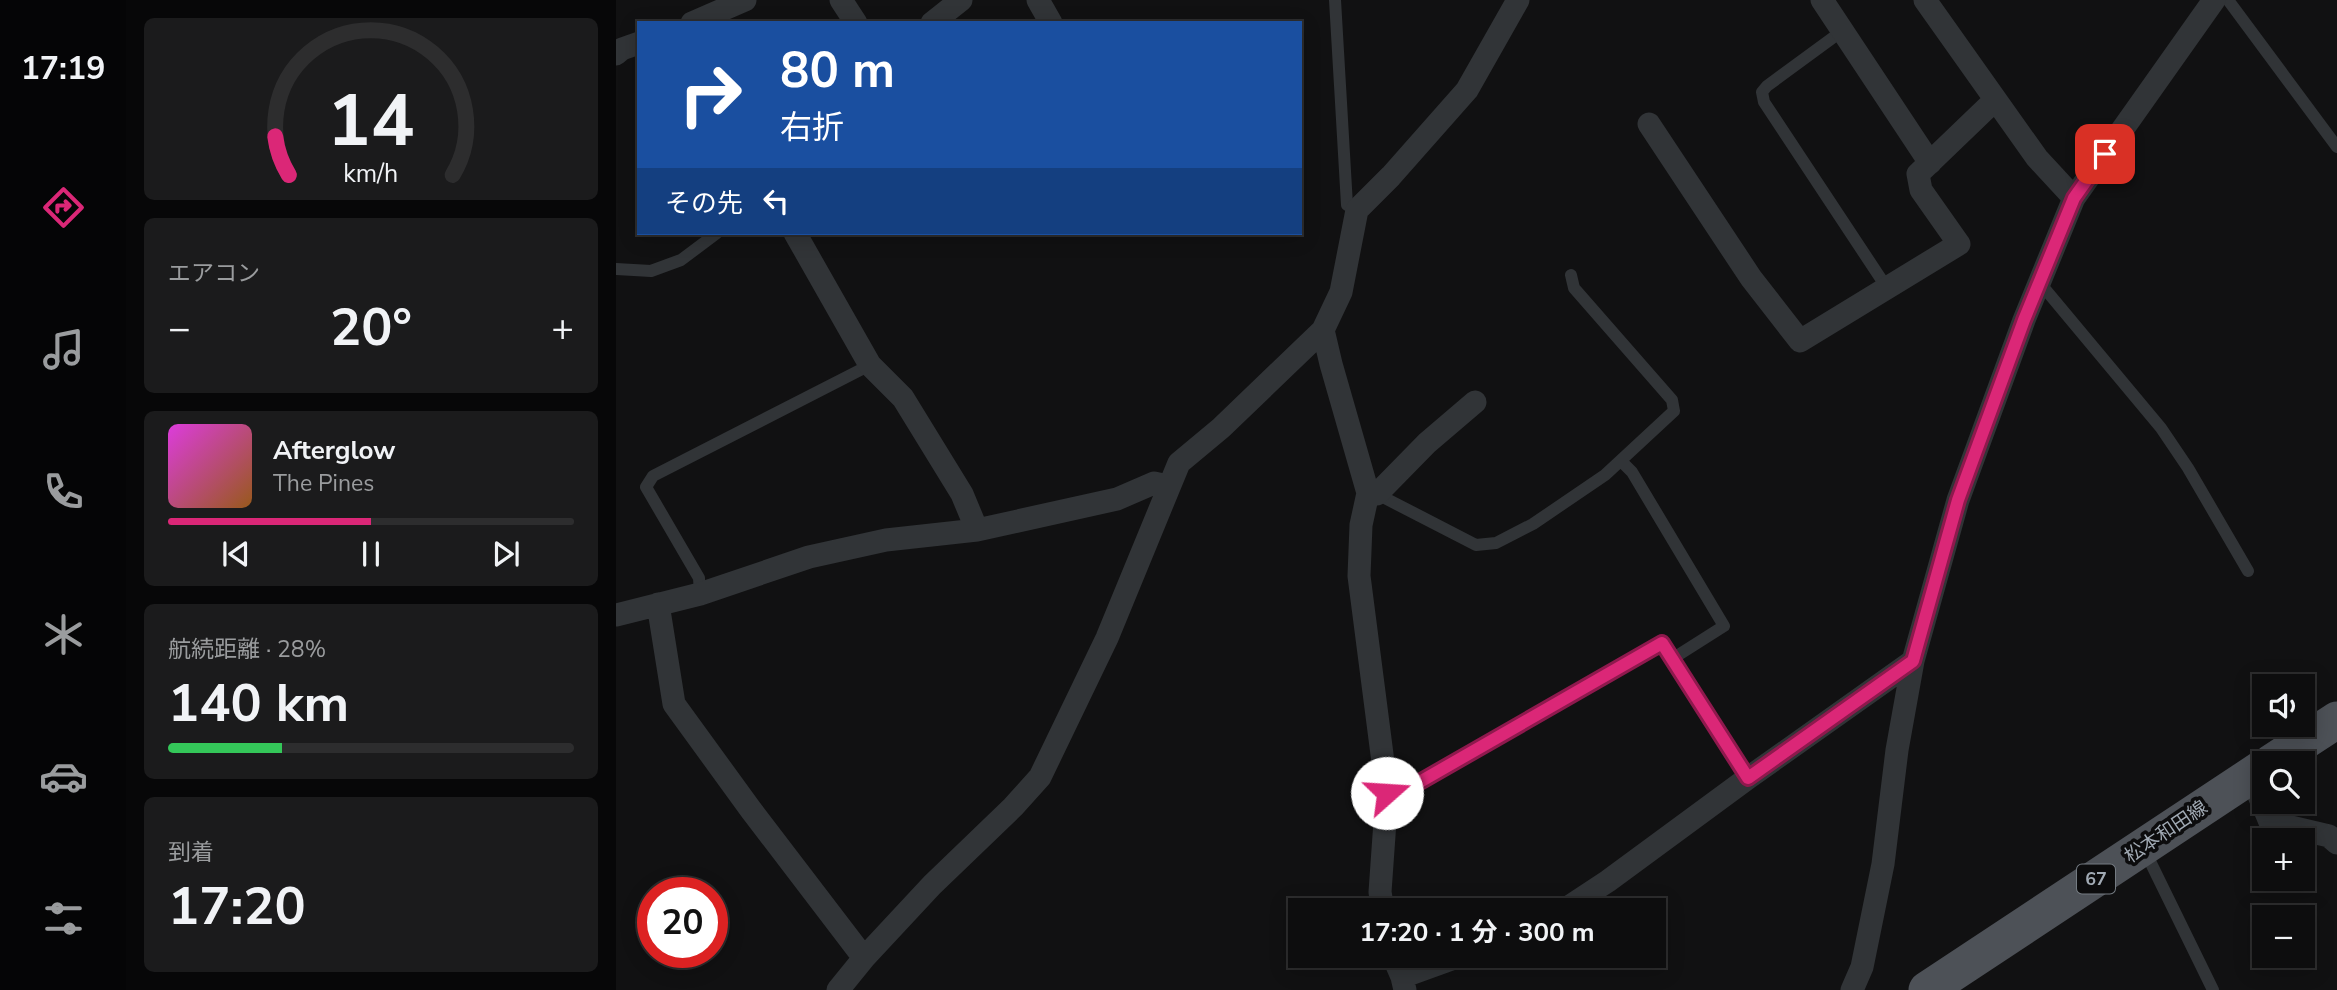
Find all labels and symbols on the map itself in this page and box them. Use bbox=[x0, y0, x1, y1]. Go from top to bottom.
pin bbox=[2075, 124, 2135, 184]
position arrow bbox=[1350, 756, 1424, 830]
street label: 松本和田線 bbox=[2119, 795, 2213, 869]
road number: 67 bbox=[2077, 864, 2115, 894]
speed limit sign: 20 bbox=[637, 877, 728, 968]

